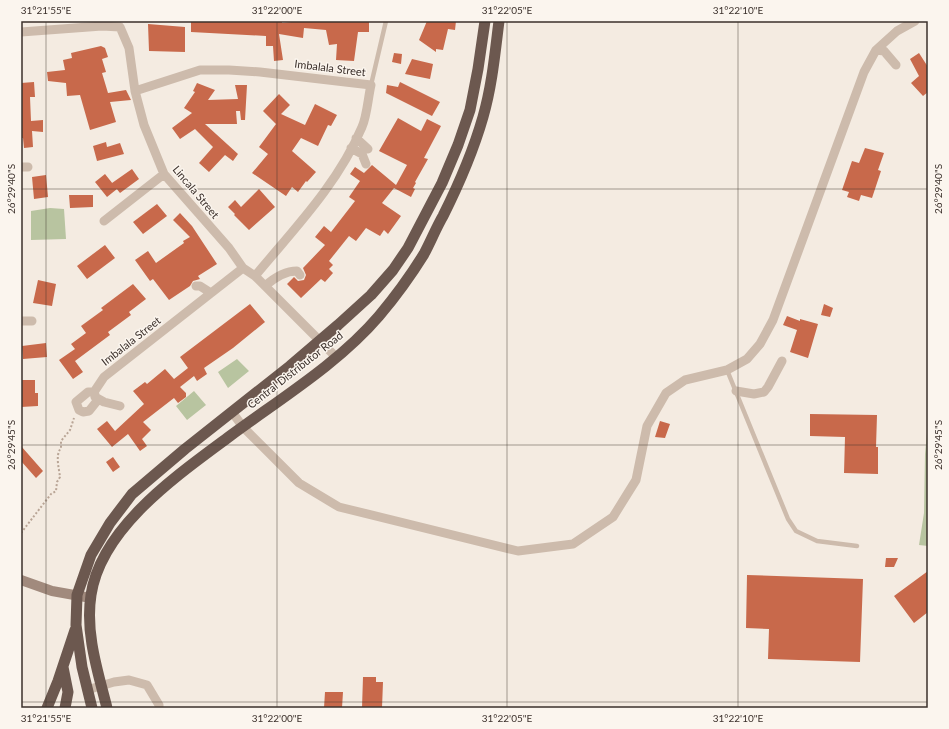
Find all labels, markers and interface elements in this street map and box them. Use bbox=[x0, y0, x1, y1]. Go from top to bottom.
text: 31°21'55"E bbox=[21, 4, 71, 16]
text: 31°22'00"E bbox=[252, 4, 302, 16]
text: 31°22'05"E bbox=[482, 4, 532, 16]
text: 31°22'10"E bbox=[713, 4, 763, 16]
street label: Imbalala Street bbox=[294, 57, 366, 78]
street label: Lincala Street bbox=[171, 163, 222, 221]
text: 26°29'40"S bbox=[5, 164, 17, 214]
text: 26°29'40"S bbox=[932, 164, 944, 214]
street label: Imbalala Street bbox=[98, 313, 163, 368]
street label: Central Distributor Road bbox=[244, 328, 345, 411]
text: 26°29'45"S bbox=[5, 420, 17, 470]
text: 26°29'45"S bbox=[932, 420, 944, 470]
text: 31°21'55"E bbox=[21, 712, 71, 724]
text: 31°22'00"E bbox=[252, 712, 302, 724]
text: 31°22'05"E bbox=[482, 712, 532, 724]
text: 31°22'10"E bbox=[713, 712, 763, 724]

